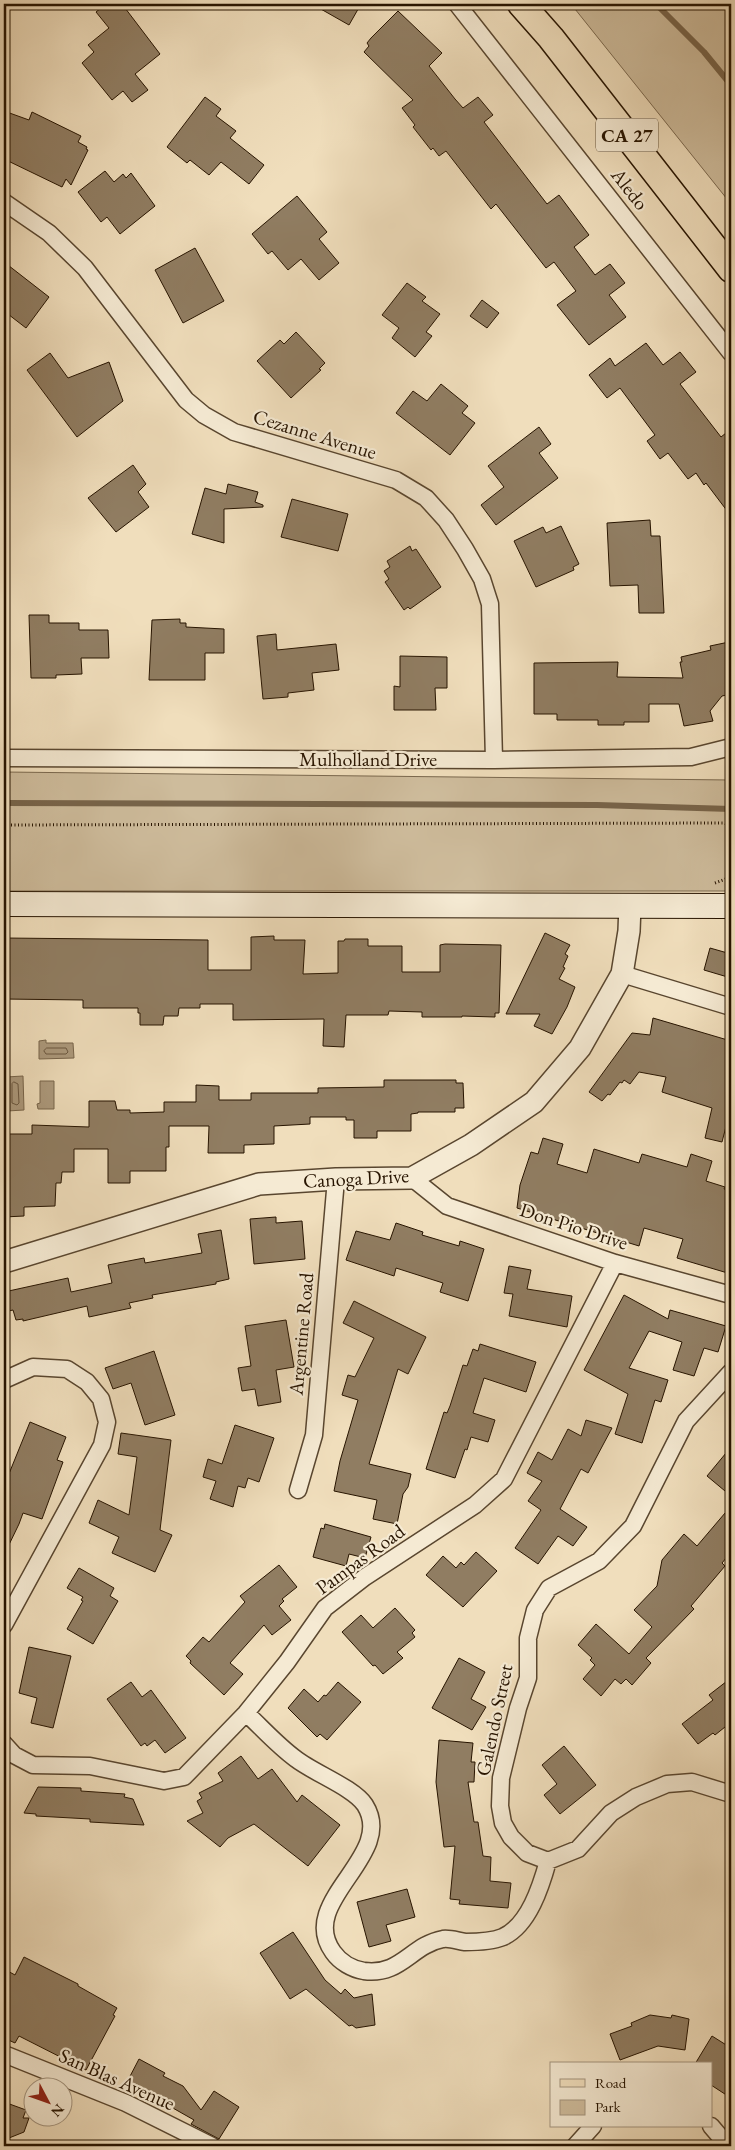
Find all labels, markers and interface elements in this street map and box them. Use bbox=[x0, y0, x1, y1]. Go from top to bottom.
road number: CA 27 bbox=[596, 118, 658, 152]
street label: Aledo bbox=[605, 162, 655, 215]
street label: Cezanne Avenue bbox=[250, 403, 380, 465]
street label: Mulholland Drive bbox=[299, 746, 437, 772]
street label: Canoga Drive bbox=[302, 1162, 410, 1194]
street label: Don Pio Drive bbox=[517, 1196, 632, 1256]
street label: Argentine Road bbox=[283, 1271, 319, 1397]
street label: Pampas Road bbox=[310, 1517, 410, 1600]
street label: Galendo Street bbox=[469, 1661, 519, 1778]
street label: San Blas Avenue bbox=[55, 2042, 179, 2116]
legend bbox=[550, 2062, 712, 2128]
text: Road bbox=[595, 2073, 627, 2092]
north arrow bbox=[22, 2078, 72, 2128]
text: Park bbox=[595, 2097, 622, 2116]
text: N bbox=[47, 2100, 68, 2121]

